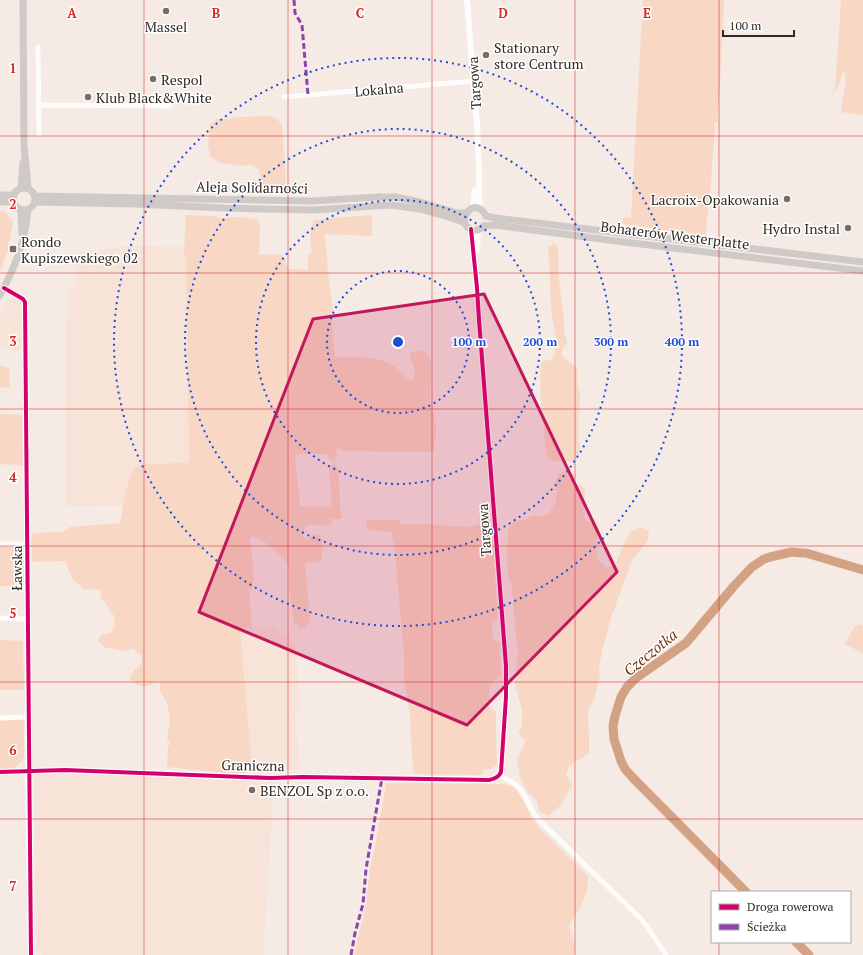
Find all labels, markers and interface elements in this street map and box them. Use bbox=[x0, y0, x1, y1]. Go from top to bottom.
text: A bbox=[67, 4, 77, 22]
text: B bbox=[212, 4, 220, 22]
text: C bbox=[356, 4, 364, 22]
text: D bbox=[498, 4, 508, 22]
text: E bbox=[643, 4, 651, 22]
marker: Massel bbox=[161, 6, 171, 16]
scale bar bbox=[723, 12, 794, 38]
place label: Massel bbox=[145, 17, 187, 36]
text: 100 m bbox=[729, 18, 762, 33]
place label: Stationary store Centrum bbox=[494, 38, 584, 73]
marker: Stationary store Centrum bbox=[481, 50, 491, 60]
street label: Targowa bbox=[463, 56, 485, 110]
text: 1 bbox=[9, 59, 17, 77]
place label: Respol bbox=[161, 70, 203, 89]
marker: Respol bbox=[148, 74, 158, 84]
street label: Lokalna bbox=[354, 77, 404, 101]
place label: Klub Black&White bbox=[96, 88, 212, 107]
marker: Klub Black&White bbox=[83, 92, 93, 102]
street label: Aleja Solidarności bbox=[196, 177, 308, 197]
place label: Lacroix-Opakowania bbox=[651, 190, 779, 209]
marker: Lacroix-Opakowania bbox=[782, 194, 792, 204]
text: 2 bbox=[9, 195, 17, 213]
street label: Bohaterów Westerplatte bbox=[599, 216, 751, 254]
place label: Hydro Instal bbox=[763, 219, 840, 238]
marker: Hydro Instal bbox=[843, 223, 853, 233]
place label: Rondo Kupiszewskiego 02 bbox=[21, 232, 138, 267]
marker: Rondo Kupiszewskiego 02 bbox=[8, 244, 18, 254]
text: 3 bbox=[9, 332, 17, 350]
text: 100 m bbox=[452, 334, 486, 349]
text: 200 m bbox=[523, 334, 557, 349]
text: 300 m bbox=[594, 334, 628, 349]
text: 400 m bbox=[665, 334, 699, 349]
centre of rings bbox=[391, 335, 405, 349]
text: 4 bbox=[9, 468, 17, 486]
street label: Targowa bbox=[473, 503, 495, 557]
street label: Ławska bbox=[7, 545, 26, 591]
text: 5 bbox=[9, 604, 17, 622]
water label: Czeczotka bbox=[619, 624, 681, 680]
text: 6 bbox=[9, 741, 17, 759]
street label: Graniczna bbox=[221, 755, 285, 775]
place label: BENZOL Sp z o.o. bbox=[260, 781, 369, 800]
marker: BENZOL Sp z o.o. bbox=[247, 785, 257, 795]
text: 7 bbox=[9, 877, 17, 895]
legend bbox=[711, 891, 851, 943]
text: Droga rowerowa bbox=[747, 899, 834, 914]
text: Ścieżka bbox=[747, 919, 787, 934]

